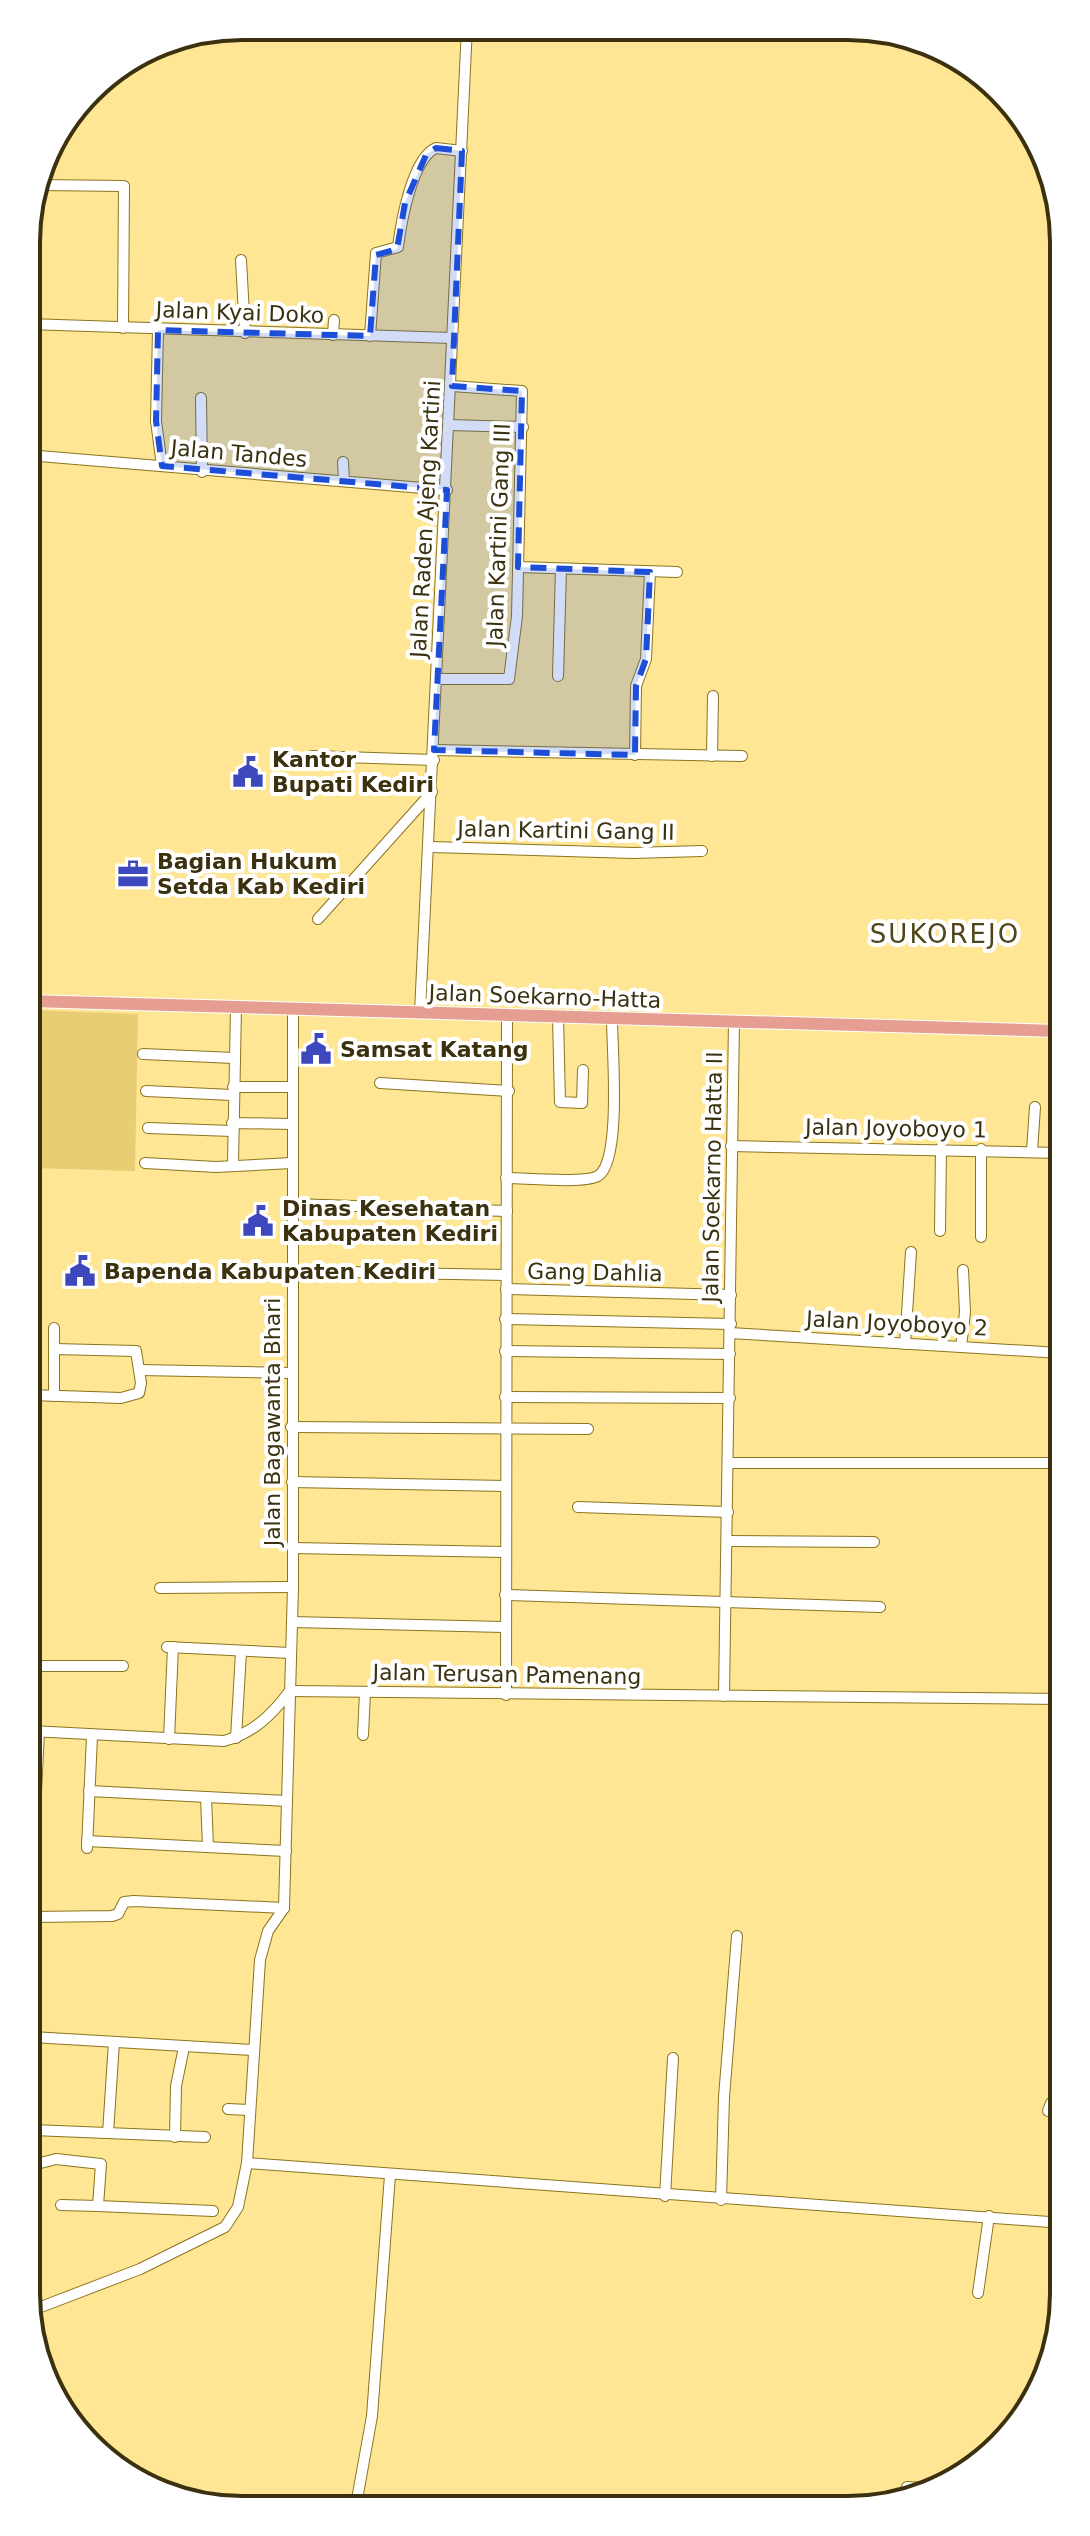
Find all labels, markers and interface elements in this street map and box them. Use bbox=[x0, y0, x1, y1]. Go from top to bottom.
street label: Jalan Kyai Doko bbox=[153, 297, 325, 328]
street label: Jalan Raden Ajeng Kartini bbox=[406, 379, 445, 661]
street label: Jalan Kartini Gang III bbox=[482, 423, 515, 649]
street label: Jalan Tandes bbox=[168, 435, 308, 472]
place label: Kantor Bupati Kediri bbox=[272, 747, 434, 797]
public building icon: Kantor Bupati Kediri bbox=[231, 755, 265, 789]
street label: Jalan Kartini Gang II bbox=[455, 816, 675, 845]
place label: Bagian Hukum Setda Kab Kediri bbox=[157, 849, 365, 899]
office icon: Bagian Hukum Setda Kab Kediri bbox=[116, 857, 150, 891]
district label: SUKOREJO bbox=[870, 919, 1020, 949]
street label: Jalan Soekarno-Hatta bbox=[426, 980, 662, 1013]
public building icon: Samsat Katang bbox=[299, 1032, 333, 1066]
place label: Samsat Katang bbox=[340, 1037, 528, 1062]
street label: Jalan Soekarno Hatta II bbox=[698, 1051, 727, 1305]
street label: Jalan Joyoboyo 1 bbox=[803, 1114, 987, 1143]
place label: Dinas Kesehatan Kabupaten Kediri bbox=[282, 1196, 498, 1246]
public building icon: Dinas Kesehatan Kabupaten Kediri bbox=[241, 1204, 275, 1238]
public building icon: Bapenda Kabupaten Kediri bbox=[63, 1254, 97, 1288]
place label: Bapenda Kabupaten Kediri bbox=[104, 1259, 436, 1284]
street label: Gang Dahlia bbox=[527, 1259, 663, 1286]
street label: Jalan Bagawanta Bhari bbox=[260, 1298, 285, 1548]
street label: Jalan Joyoboyo 2 bbox=[804, 1306, 988, 1341]
street label: Jalan Terusan Pamenang bbox=[370, 1660, 642, 1689]

